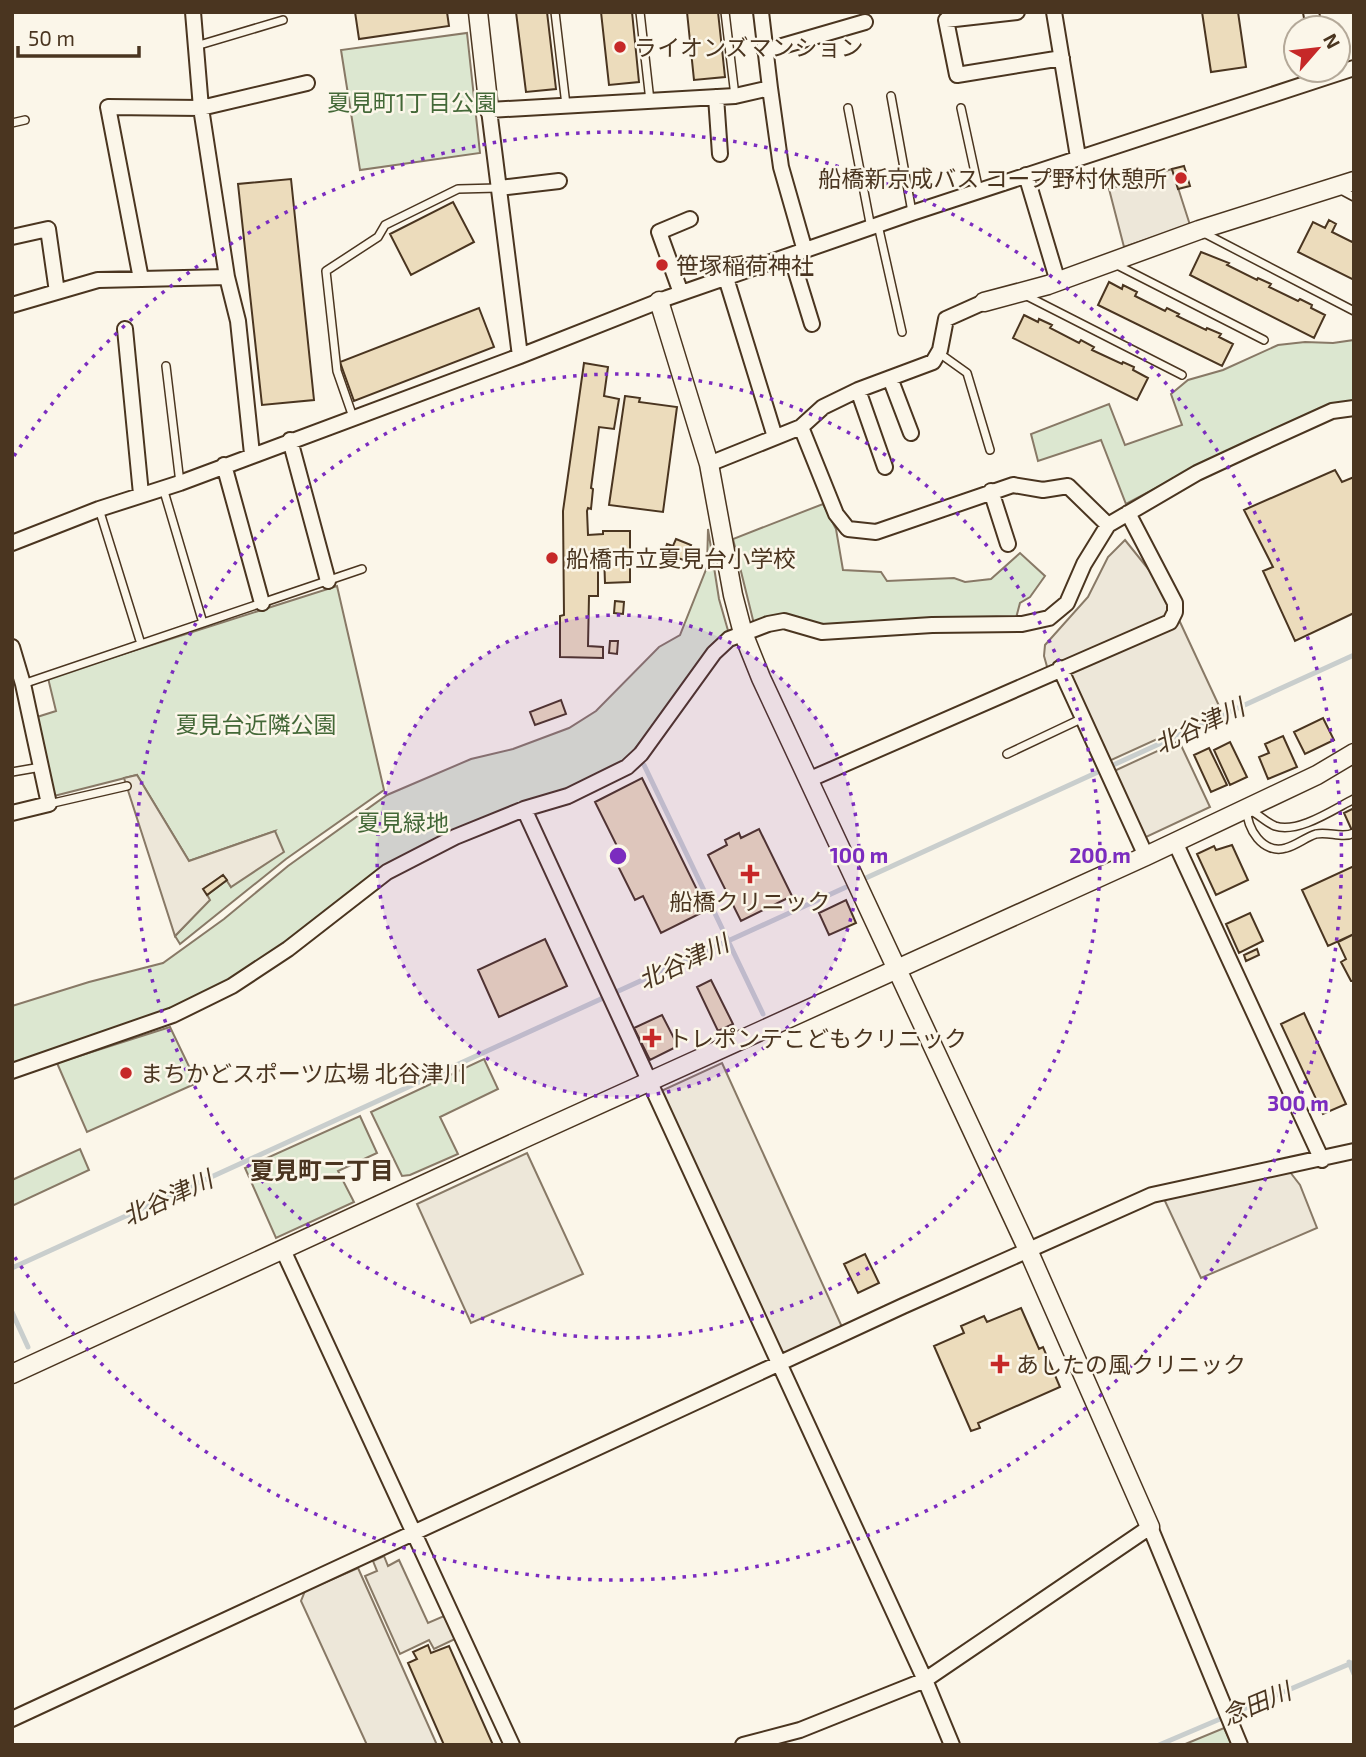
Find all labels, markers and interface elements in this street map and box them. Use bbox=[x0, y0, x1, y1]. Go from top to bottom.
scale bar bbox=[18, 14, 138, 58]
north arrow bbox=[1282, 14, 1352, 84]
text: 50 m bbox=[28, 25, 75, 50]
text: N bbox=[1319, 29, 1346, 52]
place label: ライオンズマンション bbox=[634, 33, 864, 61]
marker: ライオンズマンション bbox=[612, 39, 628, 55]
park label: 夏見町1丁目公園 bbox=[327, 88, 497, 116]
place label: 船橋新京成バス コープ野村休憩所 bbox=[818, 164, 1167, 192]
marker: 船橋新京成バス コープ野村休憩所 bbox=[1173, 170, 1189, 186]
place label: 笹塚稲荷神社 bbox=[676, 251, 814, 279]
marker: 笹塚稲荷神社 bbox=[654, 257, 670, 273]
place label: 船橋市立夏見台小学校 bbox=[566, 544, 796, 572]
marker: 船橋市立夏見台小学校 bbox=[544, 550, 560, 566]
water label: 北谷津川 bbox=[1149, 690, 1251, 758]
park label: 夏見台近隣公園 bbox=[176, 710, 337, 738]
park label: 夏見緑地 bbox=[357, 808, 449, 836]
text: 100 m bbox=[830, 842, 888, 867]
text: 200 m bbox=[1069, 842, 1131, 867]
centre of rings bbox=[606, 844, 630, 868]
marker: 船橋クリニック bbox=[740, 864, 760, 884]
place label: 船橋クリニック bbox=[670, 887, 831, 915]
water label: 北谷津川 bbox=[633, 926, 735, 994]
place label: トレポンテこどもクリニック bbox=[668, 1024, 967, 1052]
marker: トレポンテこどもクリニック bbox=[642, 1028, 662, 1048]
place label: まちかどスポーツ広場 北谷津川 bbox=[140, 1059, 467, 1087]
marker: まちかどスポーツ広場 北谷津川 bbox=[118, 1065, 134, 1081]
text: 300 m bbox=[1267, 1090, 1329, 1115]
district label: 夏見町二丁目 bbox=[250, 1155, 394, 1184]
water label: 北谷津川 bbox=[117, 1162, 219, 1230]
place label: あしたの風クリニック bbox=[1016, 1350, 1246, 1378]
marker: あしたの風クリニック bbox=[990, 1354, 1010, 1374]
water label: 念田川 bbox=[1217, 1674, 1298, 1730]

